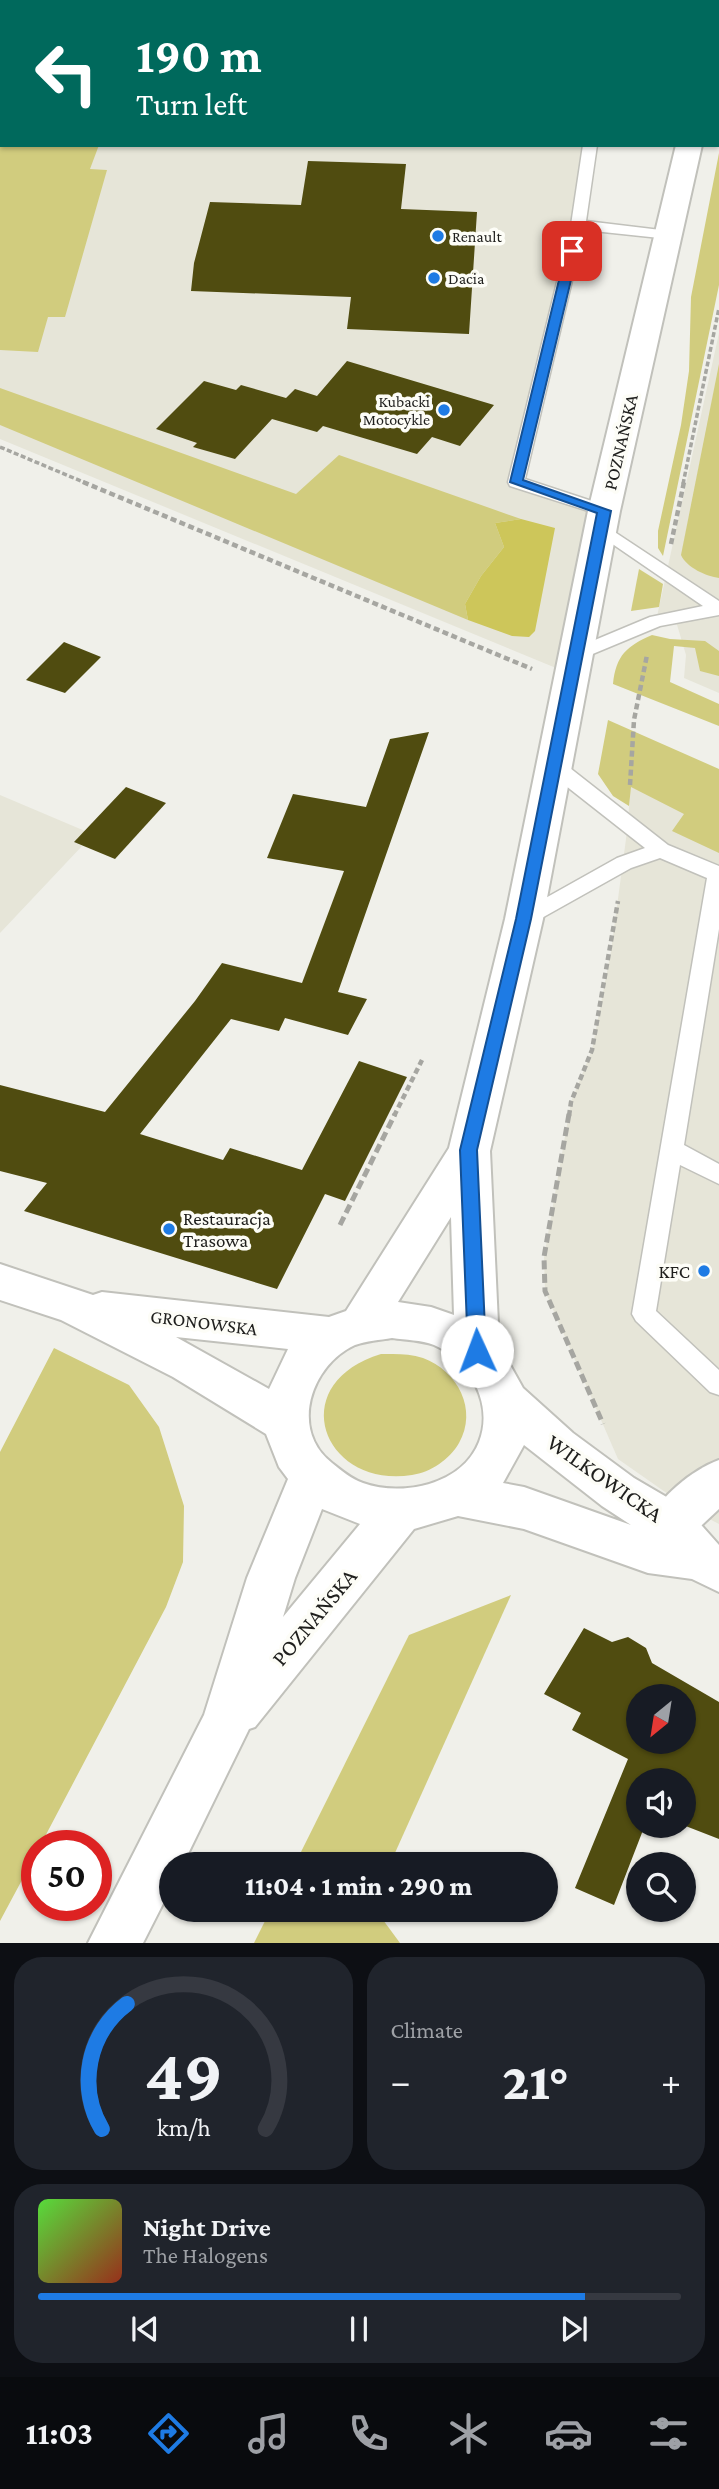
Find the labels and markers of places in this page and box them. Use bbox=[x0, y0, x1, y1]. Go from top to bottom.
pin bbox=[542, 221, 602, 281]
marker: Renault bbox=[430, 228, 446, 244]
place label: Renault bbox=[452, 228, 502, 245]
marker: Dacia bbox=[426, 270, 442, 286]
place label: Dacia bbox=[448, 270, 485, 287]
place label: Kubacki Motocykle bbox=[363, 393, 430, 429]
marker: Kubacki Motocykle bbox=[436, 402, 452, 418]
place label: Restauracja Trasowa bbox=[183, 1208, 271, 1251]
marker: Restauracja Trasowa bbox=[161, 1221, 177, 1237]
place label: KFC bbox=[659, 1261, 690, 1282]
marker: KFC bbox=[696, 1263, 712, 1279]

